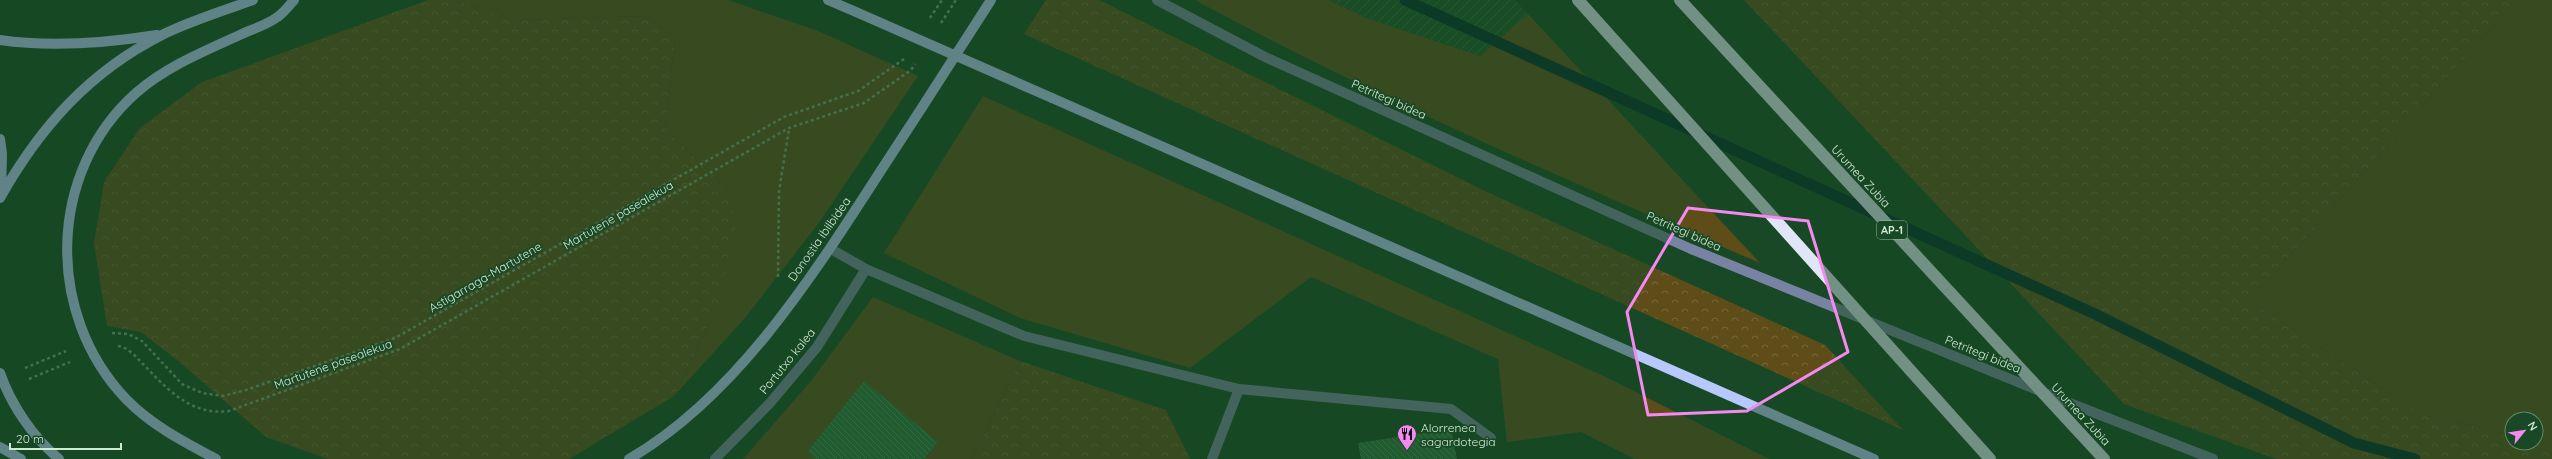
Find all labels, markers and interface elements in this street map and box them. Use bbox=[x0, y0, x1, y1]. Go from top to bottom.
street label: Petritegi bidea bbox=[1349, 76, 1429, 122]
street label: Urumea Zubia bbox=[1828, 142, 1894, 210]
street label: Martutene pasealekua bbox=[560, 177, 676, 253]
street label: Donostia ibilbidea bbox=[784, 194, 854, 284]
street label: Petritegi bidea bbox=[1644, 208, 1724, 254]
road number: AP-1 bbox=[1877, 221, 1907, 239]
street label: Astigarraga-Martutene bbox=[426, 238, 544, 315]
street label: Portutxo kalea bbox=[756, 325, 818, 397]
street label: Petritegi bidea bbox=[1943, 332, 2023, 376]
street label: Martutene pasealekua bbox=[272, 336, 394, 392]
street label: Urumea Zubia bbox=[2048, 380, 2114, 448]
north arrow bbox=[2504, 411, 2544, 451]
text: N bbox=[2525, 419, 2541, 433]
place label: Alorrenea sagardotegia bbox=[1421, 420, 1496, 449]
restaurant icon: Alorrenea sagardotegia bbox=[1396, 423, 1418, 451]
scale bar bbox=[10, 425, 121, 451]
text: 20 m bbox=[16, 431, 44, 446]

